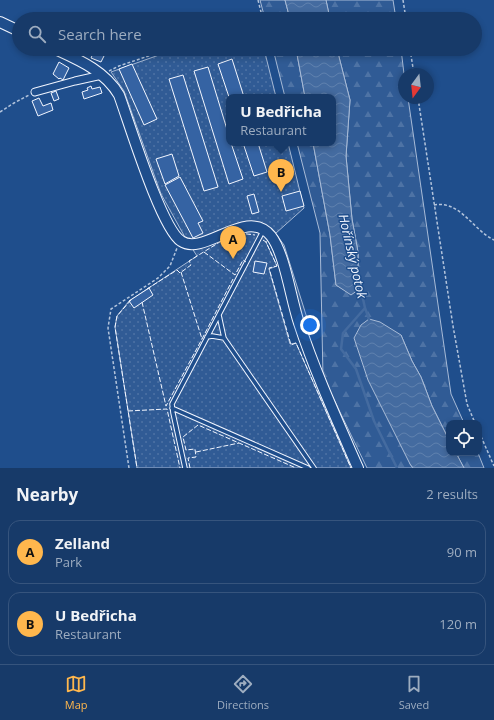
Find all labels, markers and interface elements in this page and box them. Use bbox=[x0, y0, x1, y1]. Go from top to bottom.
search box bbox=[12, 12, 482, 56]
icon: search bbox=[26, 23, 48, 45]
text: Search here bbox=[58, 24, 142, 44]
north arrow bbox=[398, 68, 434, 104]
popup bbox=[226, 94, 336, 146]
text: U Bedřicha bbox=[240, 101, 322, 121]
text: Restaurant bbox=[240, 121, 307, 139]
pin: B bbox=[268, 159, 294, 192]
water label: Hořínský potok bbox=[335, 212, 372, 301]
pin: A bbox=[220, 226, 246, 259]
your location bbox=[300, 315, 320, 335]
map controls bbox=[446, 420, 482, 456]
button: locate bbox=[446, 420, 482, 456]
text: Nearby bbox=[16, 483, 78, 506]
text: 2 results bbox=[426, 485, 478, 503]
text: Zelland bbox=[55, 533, 110, 553]
text: A bbox=[26, 543, 34, 561]
text: 90 m bbox=[447, 543, 477, 561]
text: Park bbox=[55, 553, 82, 571]
text: U Bedřicha bbox=[55, 605, 137, 625]
text: B bbox=[26, 615, 34, 633]
text: 120 m bbox=[439, 615, 477, 633]
text: Restaurant bbox=[55, 625, 122, 643]
tab: Map bbox=[65, 673, 88, 712]
tab: Directions bbox=[217, 673, 269, 712]
tab: Saved bbox=[399, 673, 429, 712]

